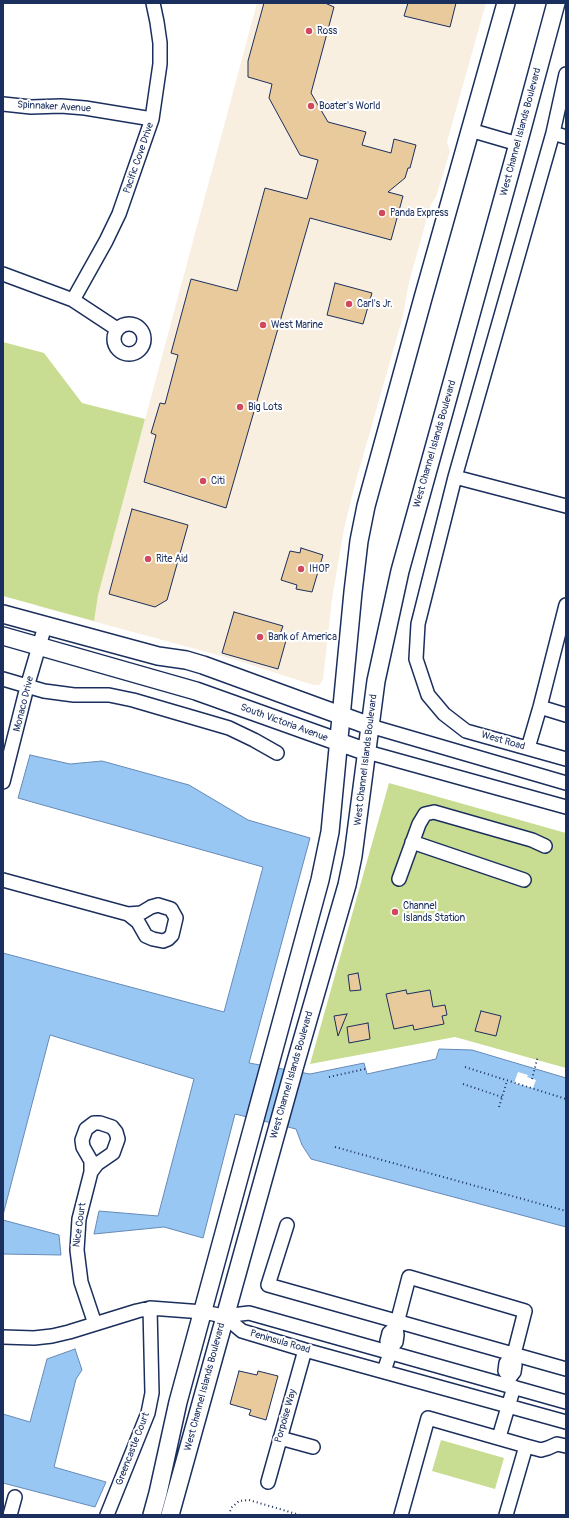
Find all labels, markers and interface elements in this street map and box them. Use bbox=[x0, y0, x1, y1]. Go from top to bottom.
place label: Ross bbox=[317, 25, 337, 37]
marker: Ross bbox=[304, 26, 314, 36]
street label: West Channel Islands Boulevard bbox=[498, 67, 544, 197]
street label: Spinnaker Avenue bbox=[17, 99, 91, 115]
place label: Boater's World bbox=[319, 100, 380, 112]
marker: Boater's World bbox=[306, 101, 316, 111]
street label: Pacific Cove Drive bbox=[121, 121, 157, 195]
place label: Panda Express bbox=[390, 207, 449, 219]
marker: Panda Express bbox=[377, 208, 387, 218]
place label: Carl's Jr. bbox=[357, 298, 392, 310]
marker: Carl's Jr. bbox=[344, 299, 354, 309]
place label: West Marine bbox=[271, 319, 323, 331]
marker: West Marine bbox=[258, 320, 268, 330]
street label: West Channel Islands Boulevard bbox=[411, 379, 459, 509]
place label: Big Lots bbox=[248, 401, 282, 413]
marker: Big Lots bbox=[235, 402, 245, 412]
place label: Citi bbox=[211, 475, 225, 487]
marker: Citi bbox=[198, 476, 208, 486]
place label: Rite Aid bbox=[156, 553, 188, 565]
marker: Rite Aid bbox=[143, 554, 153, 564]
place label: IHOP bbox=[309, 563, 330, 575]
marker: IHOP bbox=[296, 564, 306, 574]
place label: Bank of America bbox=[268, 631, 337, 643]
marker: Bank of America bbox=[255, 632, 265, 642]
street label: Monaco Drive bbox=[11, 675, 37, 733]
street label: West Channel Islands Boulevard bbox=[352, 694, 380, 826]
street label: South Victoria Avenue bbox=[239, 702, 329, 744]
street label: West Road bbox=[480, 729, 526, 753]
place label: Channel Islands Station bbox=[403, 900, 465, 924]
marker: Channel Islands Station bbox=[390, 907, 400, 917]
street label: West Channel Islands Boulevard bbox=[268, 1010, 316, 1140]
street label: Nice Court bbox=[71, 1202, 89, 1248]
street label: West Channel Islands Boulevard bbox=[182, 1322, 228, 1452]
street label: Peninsula Road bbox=[248, 1328, 312, 1356]
street label: Porpoise Way bbox=[273, 1388, 299, 1444]
street label: Greencastle Court bbox=[114, 1411, 152, 1487]

